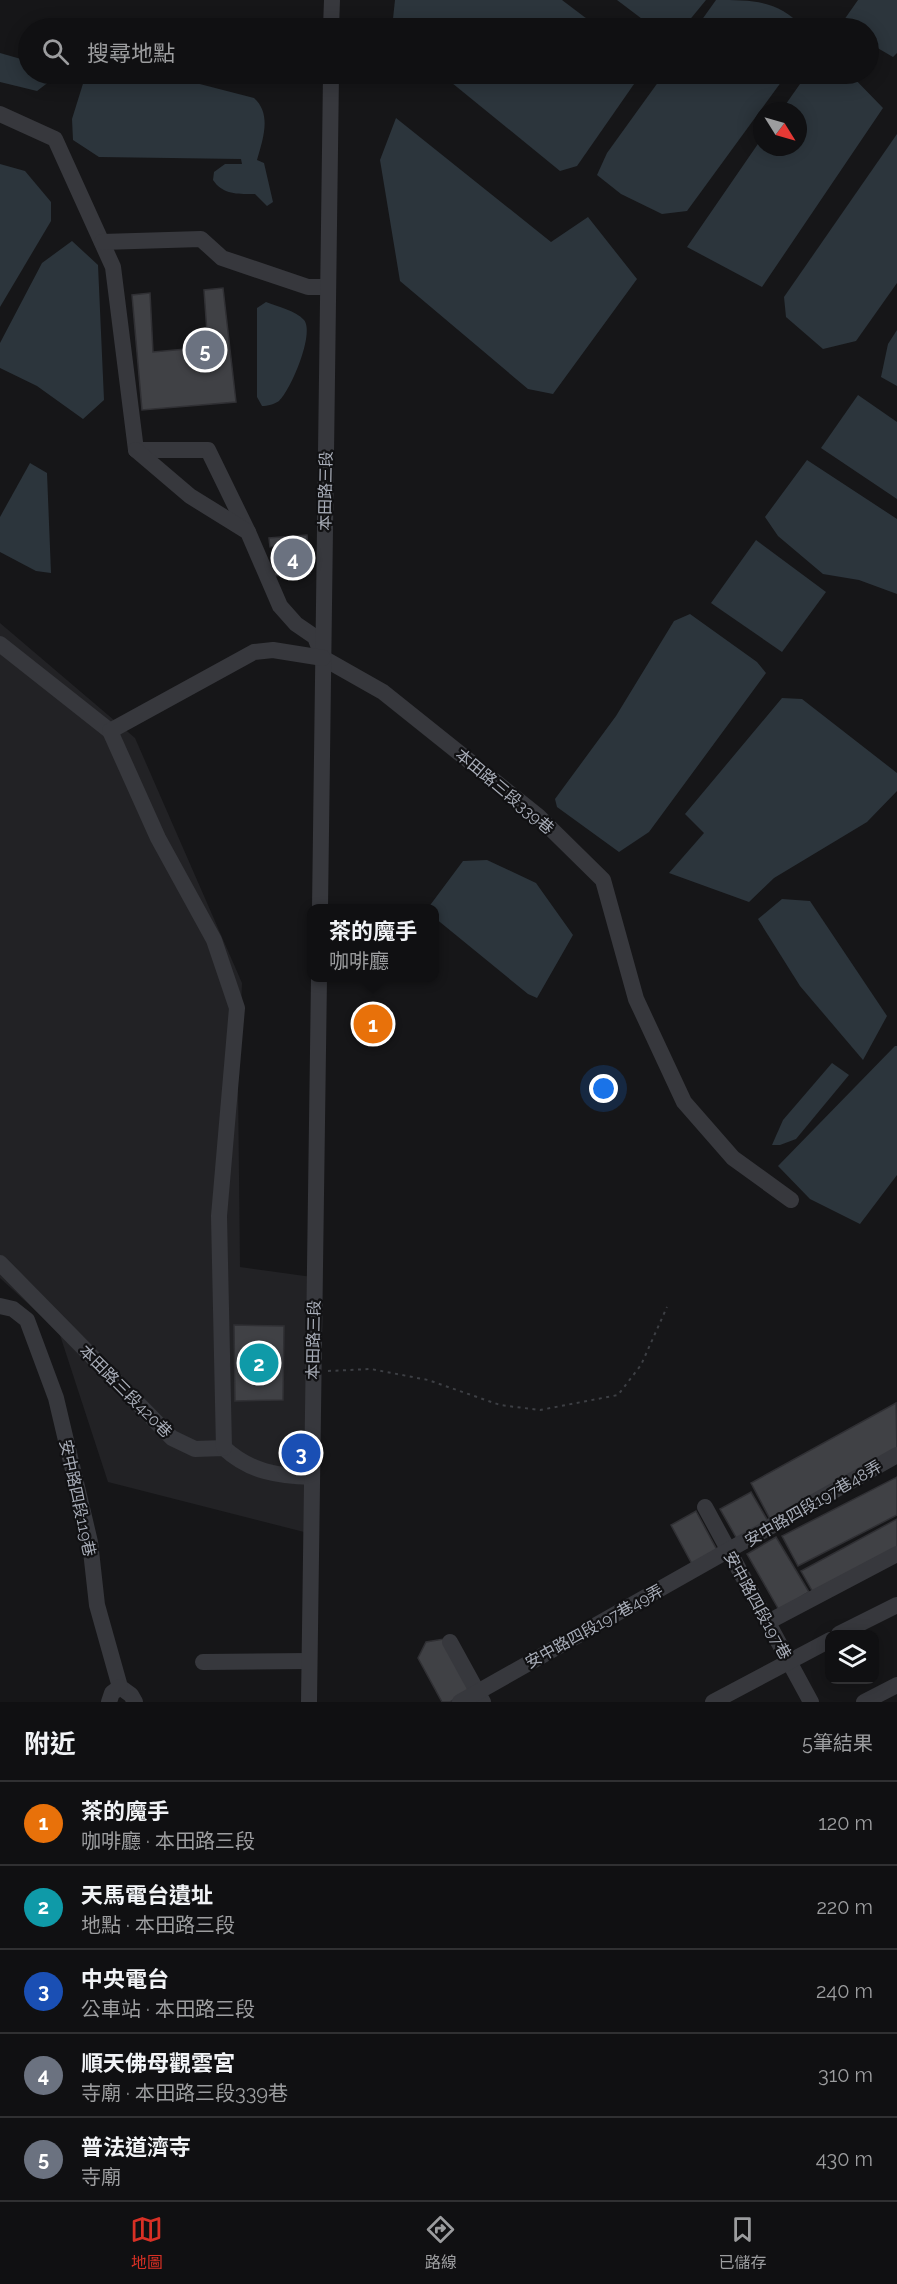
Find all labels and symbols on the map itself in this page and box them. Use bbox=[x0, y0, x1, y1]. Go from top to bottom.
north arrow bbox=[753, 102, 807, 156]
pin: 5 bbox=[186, 328, 224, 372]
street label: 本田路三段 bbox=[315, 451, 336, 531]
pin: 4 bbox=[274, 536, 312, 580]
street label: 本田路三段339巷 bbox=[452, 745, 558, 838]
pin: 1 bbox=[354, 1002, 392, 1046]
your location bbox=[589, 1074, 618, 1103]
street label: 本田路三段 bbox=[303, 1300, 324, 1380]
pin: 2 bbox=[240, 1340, 278, 1386]
street label: 本田路三段420巷 bbox=[75, 1341, 176, 1442]
pin: 3 bbox=[282, 1430, 320, 1476]
street label: 安中路四段119巷 bbox=[56, 1438, 99, 1558]
street label: 安中路四段197巷48弄 bbox=[741, 1456, 885, 1550]
street label: 安中路四段197巷 bbox=[720, 1548, 795, 1663]
street label: 安中路四段197巷49弄 bbox=[522, 1581, 667, 1672]

